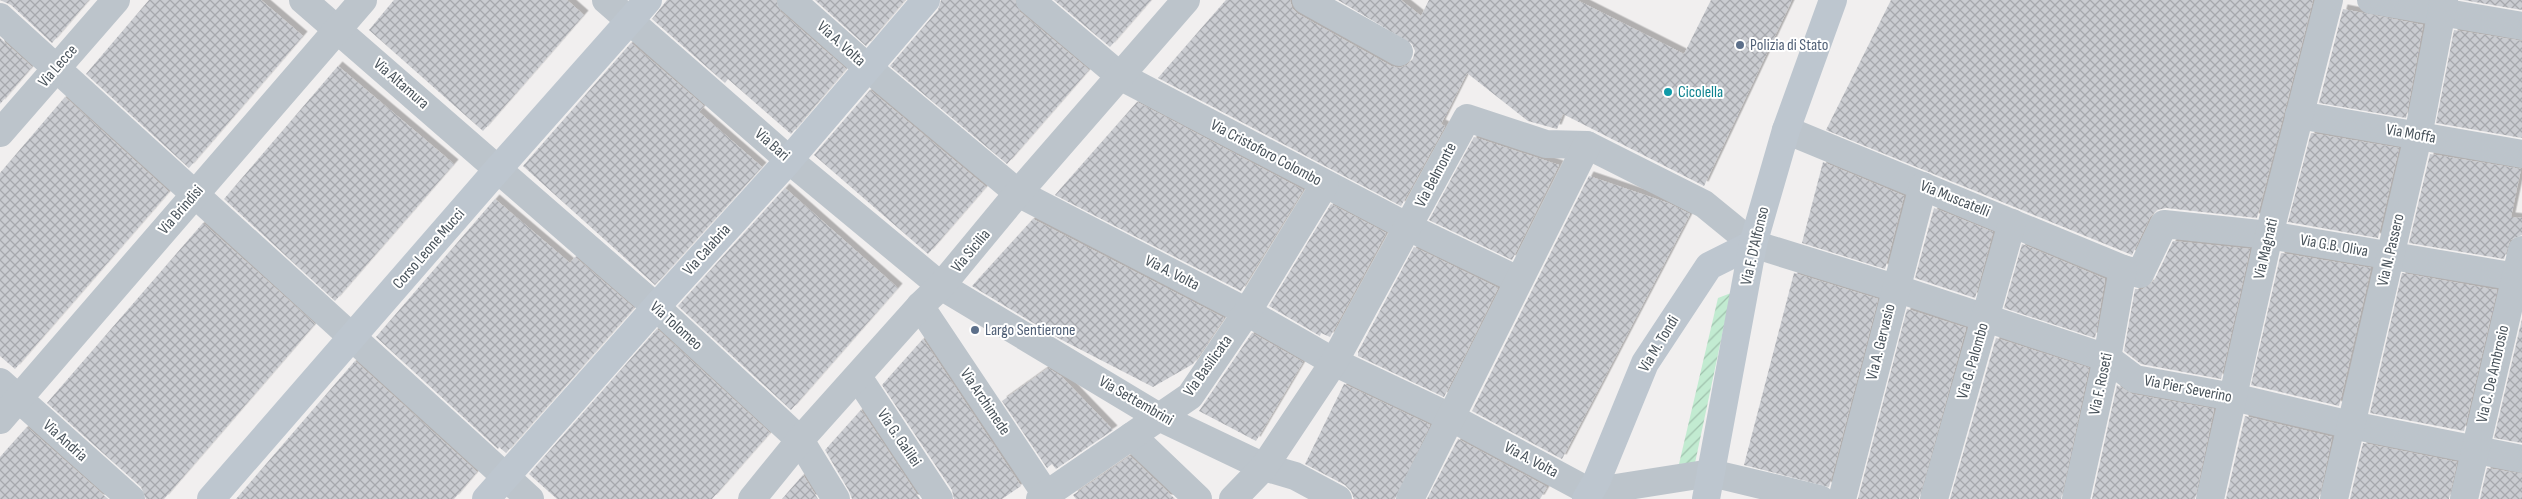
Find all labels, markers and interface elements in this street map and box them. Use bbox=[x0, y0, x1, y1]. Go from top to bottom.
street label: Via A. Volta bbox=[813, 17, 869, 71]
place label: Polizia di Stato bbox=[1750, 36, 1829, 55]
marker: Polizia di Stato bbox=[1734, 39, 1746, 51]
street label: Via Lecce bbox=[34, 41, 82, 91]
street label: Via Altamura bbox=[369, 55, 433, 113]
place label: Cicolella bbox=[1678, 83, 1723, 102]
marker: Cicolella bbox=[1662, 86, 1674, 98]
street label: Via Cristoforo Colombo bbox=[1207, 116, 1325, 190]
street label: Via Moffa bbox=[2385, 120, 2437, 148]
street label: Via Bari bbox=[751, 125, 793, 165]
street label: Via Belmonte bbox=[1411, 139, 1461, 211]
street label: Via Muscatelli bbox=[1917, 176, 1993, 222]
street label: Via Brindisi bbox=[155, 182, 207, 238]
street label: Corso Leone Mucci bbox=[389, 205, 469, 293]
street label: Via F. D'Alfonso bbox=[1737, 205, 1773, 287]
street label: Via N. Passero bbox=[2373, 212, 2409, 288]
street label: Via Magnati bbox=[2250, 217, 2282, 281]
street label: Via Calabria bbox=[679, 221, 735, 279]
street label: Via Sicilia bbox=[947, 226, 995, 276]
street label: Via G.B. Oliva bbox=[2299, 231, 2369, 261]
street label: Via A. Volta bbox=[1142, 251, 1202, 295]
street label: Via Tolomeo bbox=[646, 298, 706, 354]
street label: Via A. Gervasio bbox=[1862, 302, 1900, 382]
street label: Via M. Tondi bbox=[1635, 312, 1683, 376]
place label: Largo Sentierone bbox=[985, 321, 1076, 340]
street label: Via G. Palombo bbox=[1953, 321, 1993, 401]
street label: Via C. De Ambrosio bbox=[2473, 323, 2513, 425]
marker: Largo Sentierone bbox=[969, 324, 981, 336]
street label: Via Basilicata bbox=[1180, 332, 1236, 400]
street label: Via F. Roseti bbox=[2085, 351, 2117, 417]
street label: Via Archimede bbox=[956, 365, 1014, 439]
street label: Via Pier Severino bbox=[2143, 371, 2233, 407]
street label: Via Settembrini bbox=[1096, 372, 1176, 430]
street label: Via G. Galilei bbox=[873, 406, 925, 470]
street label: Via Andria bbox=[39, 416, 91, 466]
street label: Via A. Volta bbox=[1501, 438, 1561, 482]

